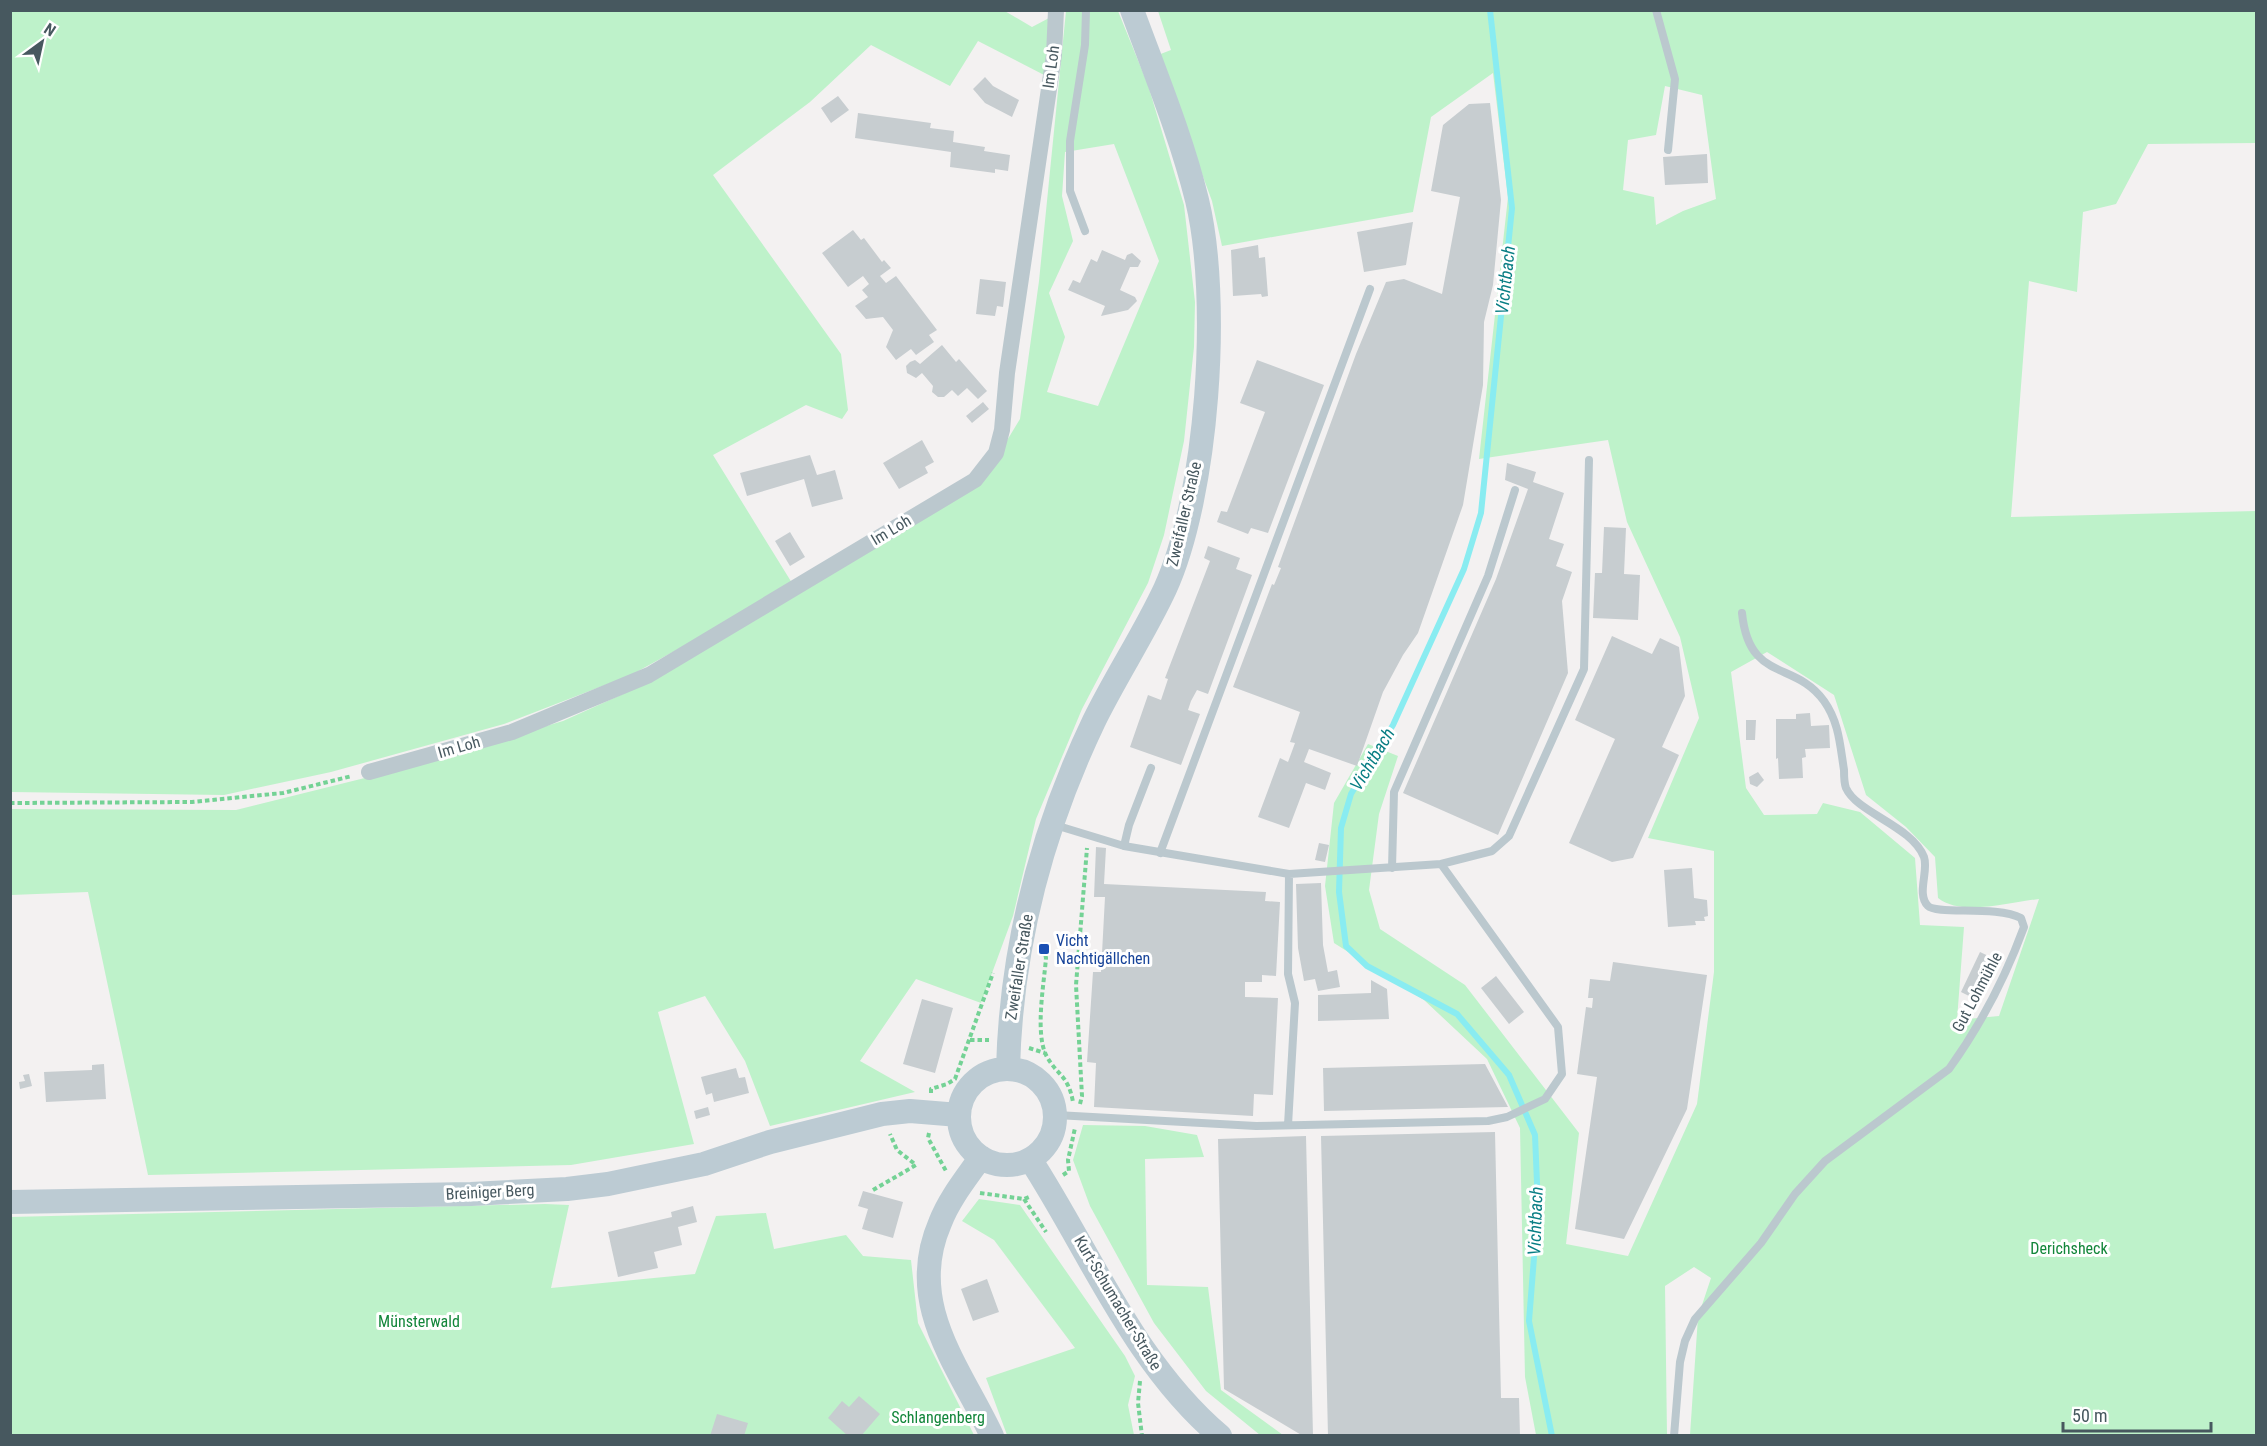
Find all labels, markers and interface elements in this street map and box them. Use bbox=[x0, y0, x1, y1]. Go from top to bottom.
north arrow bbox=[12, 12, 72, 72]
text: N bbox=[41, 19, 59, 40]
street label: Im Loh bbox=[1039, 44, 1063, 90]
water label: Vichtbach bbox=[1491, 245, 1519, 315]
street label: Zweifaller Straße bbox=[1163, 460, 1205, 568]
street label: Im Loh bbox=[868, 511, 914, 549]
water label: Vichtbach bbox=[1345, 724, 1399, 794]
street label: Im Loh bbox=[436, 732, 482, 762]
street label: Zweifaller Straße bbox=[1001, 913, 1037, 1021]
place label: Vicht Nachtigällchen bbox=[1056, 931, 1150, 968]
marker: Vicht Nachtigällchen bbox=[1037, 942, 1051, 956]
street label: Gut Lohmühle bbox=[1948, 949, 2006, 1035]
street label: Breiniger Berg bbox=[445, 1180, 535, 1204]
water label: Vichtbach bbox=[1523, 1186, 1547, 1256]
street label: Kurt-Schumacher-Straße bbox=[1070, 1232, 1166, 1374]
park label: Derichsheck bbox=[2030, 1239, 2109, 1258]
park label: Münsterwald bbox=[378, 1312, 460, 1331]
scale bar bbox=[2063, 1395, 2212, 1433]
text: 50 m bbox=[2072, 1405, 2107, 1426]
park label: Schlangenberg bbox=[891, 1408, 985, 1427]

